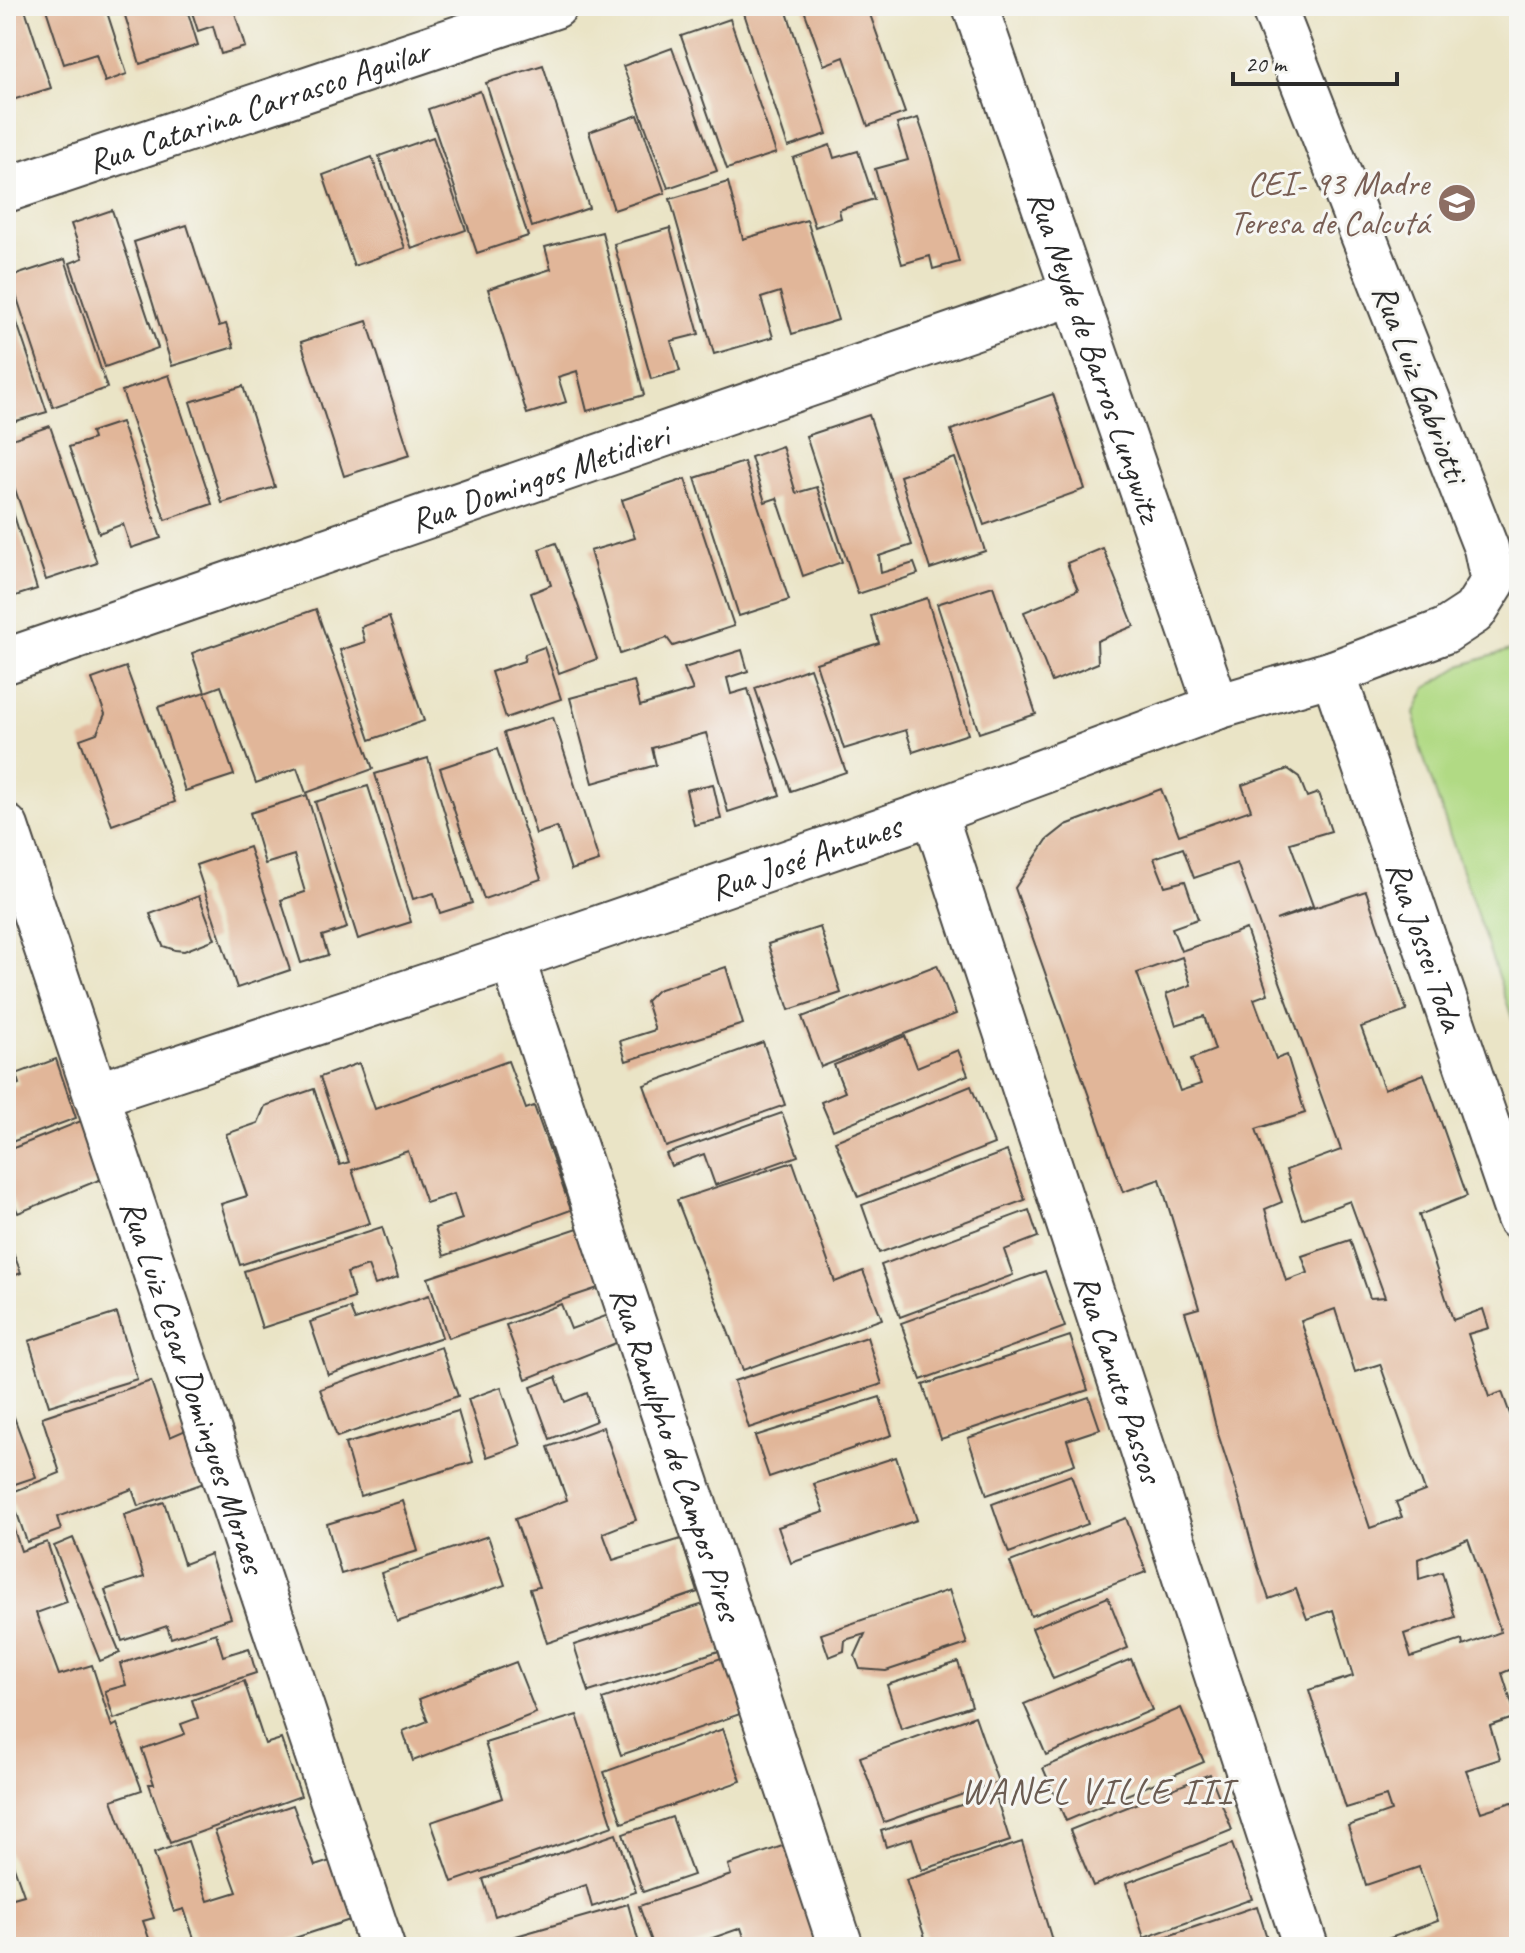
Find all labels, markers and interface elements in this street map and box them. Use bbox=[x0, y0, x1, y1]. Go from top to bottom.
street label: Rua Catarina Carrasco Aguilar bbox=[82, 28, 438, 183]
scale bar bbox=[1233, 36, 1397, 86]
text: 20 m bbox=[1245, 49, 1288, 79]
place label: CEI- 93 Madre Teresa de Calcutá bbox=[1230, 162, 1432, 244]
school or university icon: CEI- 93 Madre Teresa de Calcutá bbox=[1436, 182, 1478, 224]
street label: Rua Neyde de Barros Lungwitz bbox=[1018, 185, 1173, 530]
street label: Rua Luiz Gabriotti bbox=[1363, 278, 1479, 492]
street label: Rua Domingos Metidieri bbox=[404, 412, 678, 542]
street label: Rua José Antunes bbox=[704, 803, 909, 910]
street label: Rua Jossei Toda bbox=[1377, 855, 1475, 1038]
street label: Rua Luiz Cesar Domingues Moraes bbox=[111, 1194, 277, 1582]
street label: Rua Canuto Passos bbox=[1065, 1269, 1174, 1490]
street label: Rua Ranulpho de Campos Pires bbox=[601, 1281, 753, 1629]
district label: WANEL VILLE III bbox=[961, 1768, 1239, 1814]

